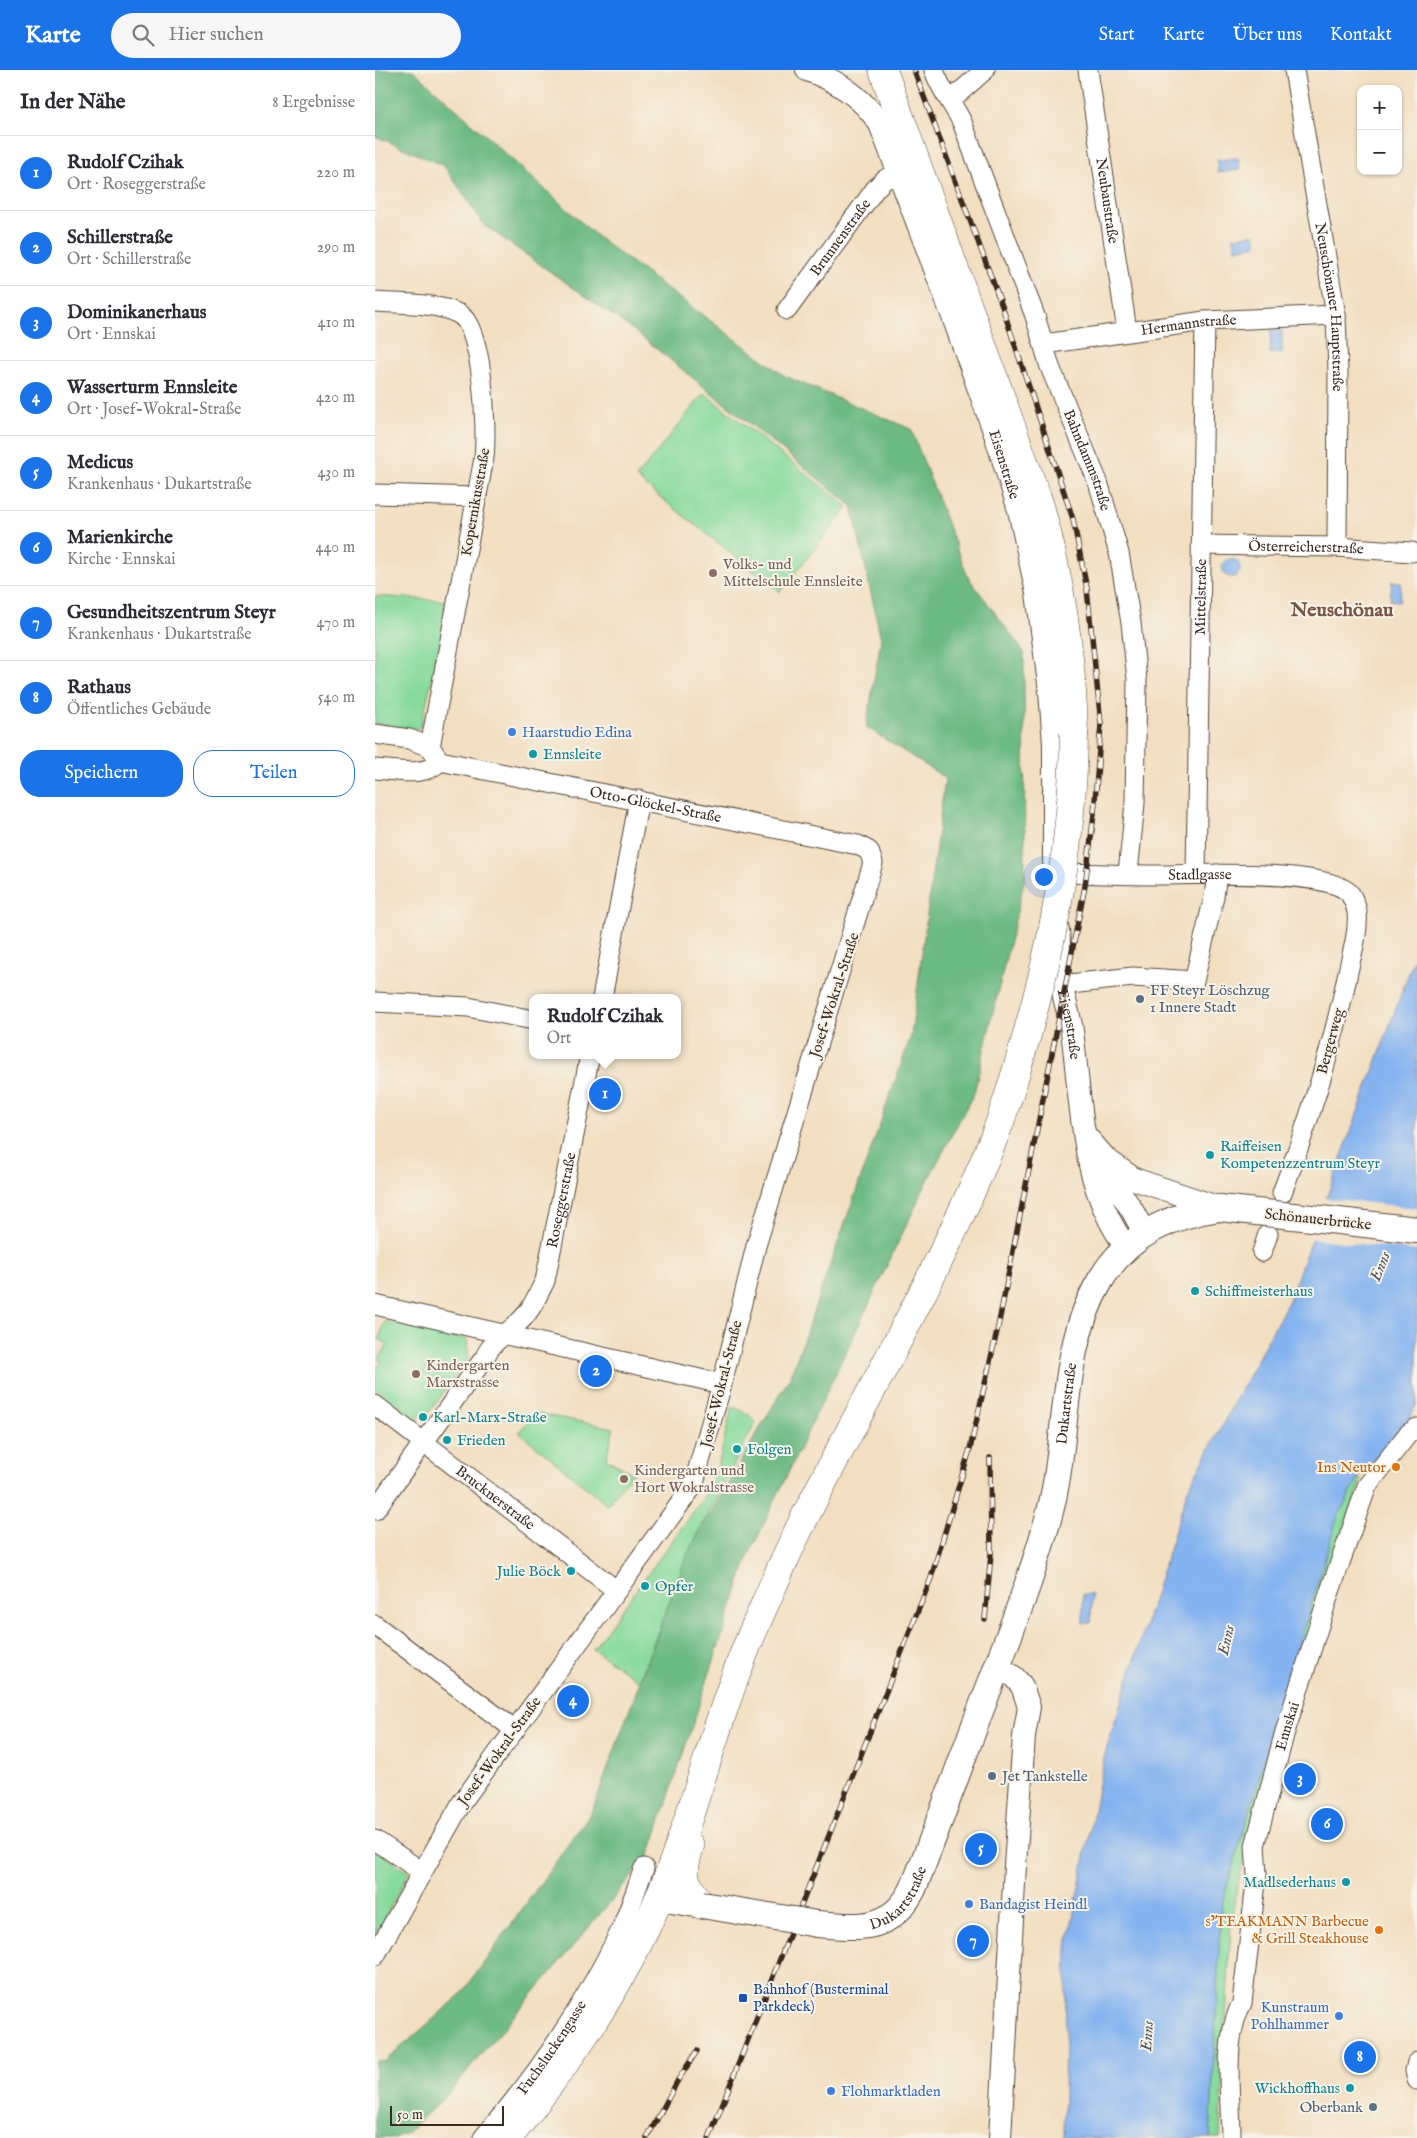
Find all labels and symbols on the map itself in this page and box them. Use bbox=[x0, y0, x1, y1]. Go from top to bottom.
street label: Neubaustraße bbox=[1091, 156, 1123, 245]
street label: Brunnenstraße bbox=[806, 195, 875, 280]
street label: Neuschönauer Hauptstraße bbox=[1310, 221, 1347, 392]
street label: Hermannstraße bbox=[1140, 311, 1237, 340]
street label: Bahndammstraße bbox=[1059, 407, 1115, 513]
street label: Eisenstraße bbox=[984, 427, 1024, 502]
street label: Kopernikusstraße bbox=[457, 446, 494, 558]
street label: Österreicherstraße bbox=[1248, 537, 1364, 559]
place label: Volks- und Mittelschule Ennsleite bbox=[722, 555, 863, 591]
street label: Mittelstraße bbox=[1191, 559, 1211, 635]
marker: Volks- und Mittelschule Ennsleite bbox=[707, 567, 719, 579]
district label: Neuschönau bbox=[1290, 598, 1394, 623]
place label: Haarstudio Edina bbox=[522, 723, 632, 742]
marker: Haarstudio Edina bbox=[506, 726, 518, 738]
place label: Ennsleite bbox=[543, 745, 602, 764]
marker: Ennsleite bbox=[527, 748, 539, 760]
street label: Otto-Glöckel-Straße bbox=[588, 782, 723, 827]
your location bbox=[1031, 864, 1057, 890]
street label: Stadlgasse bbox=[1168, 865, 1232, 885]
street label: Josef-Wokral-Straße bbox=[805, 930, 864, 1062]
place label: FF Steyr Löschzug 1 Innere Stadt bbox=[1150, 981, 1271, 1017]
street label: Eisenstraße bbox=[1053, 987, 1084, 1060]
marker: FF Steyr Löschzug 1 Innere Stadt bbox=[1134, 993, 1146, 1005]
street label: Bergerweg bbox=[1313, 1005, 1349, 1076]
pin: 1 bbox=[589, 1075, 621, 1113]
place label: Raiffeisen Kompetenzzentrum Steyr bbox=[1220, 1137, 1381, 1173]
marker: Raiffeisen Kompetenzzentrum Steyr bbox=[1204, 1149, 1216, 1161]
street label: Roseggerstraße bbox=[543, 1151, 580, 1250]
street label: Schönauerbrücke bbox=[1264, 1204, 1372, 1235]
water label: Enns bbox=[1366, 1249, 1396, 1285]
place label: Schiffmeisterhaus bbox=[1205, 1282, 1313, 1301]
marker: Schiffmeisterhaus bbox=[1189, 1285, 1201, 1297]
street label: Josef-Wokral-Straße bbox=[696, 1318, 747, 1452]
pin: 2 bbox=[580, 1352, 612, 1390]
place label: Kindergarten Marxstrasse bbox=[426, 1356, 509, 1392]
street label: Dukartstraße bbox=[1052, 1361, 1082, 1445]
marker: Kindergarten Marxstrasse bbox=[410, 1368, 422, 1380]
place label: Karl-Marx-Straße bbox=[433, 1408, 547, 1427]
marker: Karl-Marx-Straße bbox=[417, 1411, 429, 1423]
place label: Frieden bbox=[457, 1431, 506, 1450]
marker: Frieden bbox=[441, 1434, 453, 1446]
place label: Folgen bbox=[747, 1440, 792, 1459]
marker: Folgen bbox=[731, 1443, 743, 1455]
place label: Ins Neutor bbox=[1317, 1458, 1386, 1477]
street label: Brucknerstraße bbox=[452, 1461, 539, 1535]
place label: Kindergarten und Hort Wokralstrasse bbox=[634, 1461, 754, 1497]
marker: Ins Neutor bbox=[1390, 1461, 1402, 1473]
marker: Kindergarten und Hort Wokralstrasse bbox=[618, 1473, 630, 1485]
place label: Julie Böck bbox=[495, 1562, 562, 1581]
marker: Julie Böck bbox=[565, 1565, 577, 1577]
place label: Opfer bbox=[655, 1577, 694, 1596]
marker: Opfer bbox=[639, 1580, 651, 1592]
water label: Enns bbox=[1214, 1623, 1240, 1658]
pin: 4 bbox=[557, 1682, 589, 1720]
street label: Josef-Wokral-Straße bbox=[452, 1693, 545, 1811]
street label: Ennskai bbox=[1271, 1699, 1304, 1753]
pin: 3 bbox=[1284, 1760, 1316, 1798]
place label: Jet Tankstelle bbox=[1000, 1767, 1088, 1786]
marker: Jet Tankstelle bbox=[986, 1770, 998, 1782]
pin: 6 bbox=[1311, 1805, 1343, 1843]
pin: 5 bbox=[965, 1830, 997, 1868]
street label: Dukartstraße bbox=[867, 1863, 931, 1934]
place label: Madlsederhaus bbox=[1243, 1873, 1336, 1892]
marker: Madlsederhaus bbox=[1340, 1876, 1352, 1888]
place label: Bandagist Heindl bbox=[979, 1895, 1088, 1914]
marker: Bandagist Heindl bbox=[963, 1898, 975, 1910]
place label: s’TEAKMANN Barbecue & Grill Steakhouse bbox=[1206, 1912, 1369, 1948]
pin: 7 bbox=[957, 1922, 989, 1960]
marker: s’TEAKMANN Barbecue & Grill Steakhouse bbox=[1373, 1924, 1385, 1936]
place label: Bahnhof (Busterminal Parkdeck) bbox=[753, 1980, 889, 2016]
marker: Bahnhof (Busterminal Parkdeck) bbox=[737, 1992, 749, 2004]
street label: Fuchsluckengasse bbox=[513, 1997, 591, 2098]
place label: Kunstraum Pohlhammer bbox=[1251, 1998, 1329, 2034]
marker: Kunstraum Pohlhammer bbox=[1333, 2010, 1345, 2022]
water label: Enns bbox=[1137, 2020, 1159, 2053]
pin: 8 bbox=[1344, 2038, 1376, 2076]
place label: Wickhoffhaus bbox=[1255, 2079, 1340, 2098]
place label: Flohmarktladen bbox=[841, 2082, 941, 2101]
marker: Wickhoffhaus bbox=[1344, 2082, 1356, 2094]
marker: Flohmarktladen bbox=[825, 2085, 837, 2097]
place label: Oberbank bbox=[1300, 2098, 1364, 2117]
marker: Oberbank bbox=[1367, 2101, 1379, 2113]
scale bar bbox=[390, 2103, 504, 2126]

